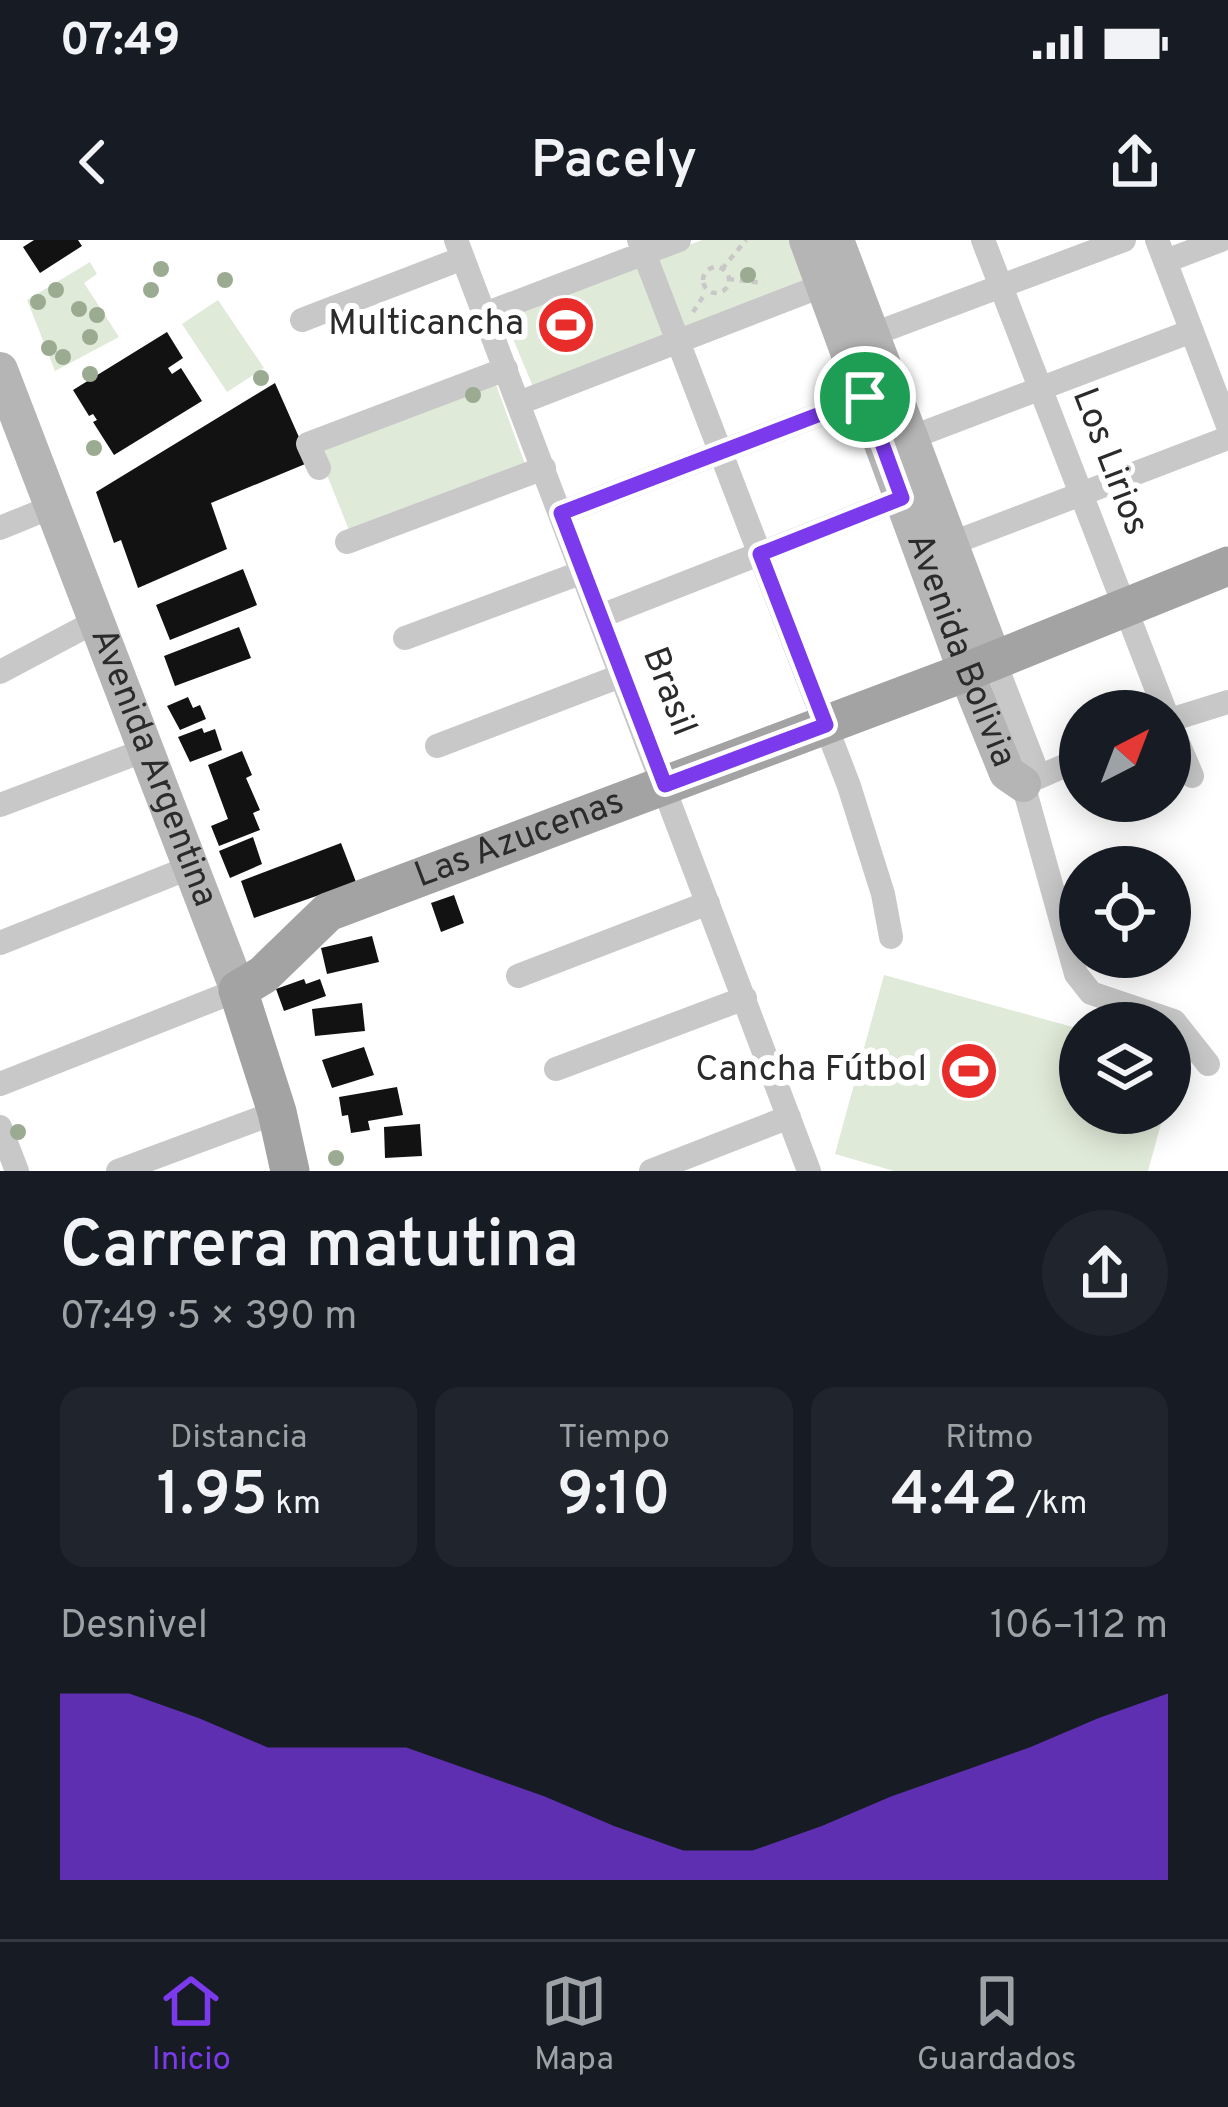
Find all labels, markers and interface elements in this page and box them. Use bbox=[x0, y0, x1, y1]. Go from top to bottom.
text: 07:49 bbox=[60, 14, 180, 71]
text: Pacely bbox=[531, 128, 697, 197]
icon: back bbox=[60, 129, 126, 195]
icon: share bbox=[1102, 129, 1168, 195]
sports icon: Multicancha bbox=[535, 294, 597, 356]
place label: Multicancha bbox=[328, 302, 524, 348]
pin bbox=[814, 346, 916, 448]
icon: arrive bbox=[832, 364, 898, 430]
street label: Los Lirios bbox=[1060, 382, 1158, 542]
street label: Avenida Bolivia bbox=[894, 527, 1025, 774]
street label: Avenida Argentina bbox=[78, 622, 227, 914]
street label: Brasil bbox=[630, 641, 706, 743]
north arrow bbox=[1059, 690, 1191, 822]
map controls bbox=[1059, 690, 1191, 1134]
street label: Las Azucenas bbox=[409, 780, 631, 900]
button: locate bbox=[1059, 846, 1191, 978]
button: layers bbox=[1059, 1002, 1191, 1134]
sports icon: Cancha Fútbol bbox=[938, 1040, 1000, 1102]
place label: Cancha Fútbol bbox=[695, 1048, 927, 1094]
text: Carrera matutina bbox=[60, 1207, 579, 1290]
button: share bbox=[1042, 1210, 1168, 1336]
text: 07:49 · 5 × 390 m bbox=[60, 1294, 357, 1343]
text: Distancia bbox=[170, 1418, 307, 1460]
text: Tiempo bbox=[558, 1418, 670, 1460]
text: Ritmo bbox=[945, 1418, 1034, 1460]
text: 1.95 bbox=[156, 1460, 267, 1536]
text: 9:10 bbox=[557, 1460, 671, 1536]
text: 4:42 bbox=[891, 1460, 1018, 1536]
text: km bbox=[267, 1484, 321, 1526]
text: /km bbox=[1018, 1484, 1088, 1526]
text: Desnivel bbox=[60, 1603, 208, 1652]
text: 106–112 m bbox=[990, 1603, 1168, 1652]
tab: Inicio bbox=[151, 1968, 231, 2082]
tab: Mapa bbox=[534, 1968, 614, 2082]
tab: Guardados bbox=[917, 1968, 1077, 2082]

